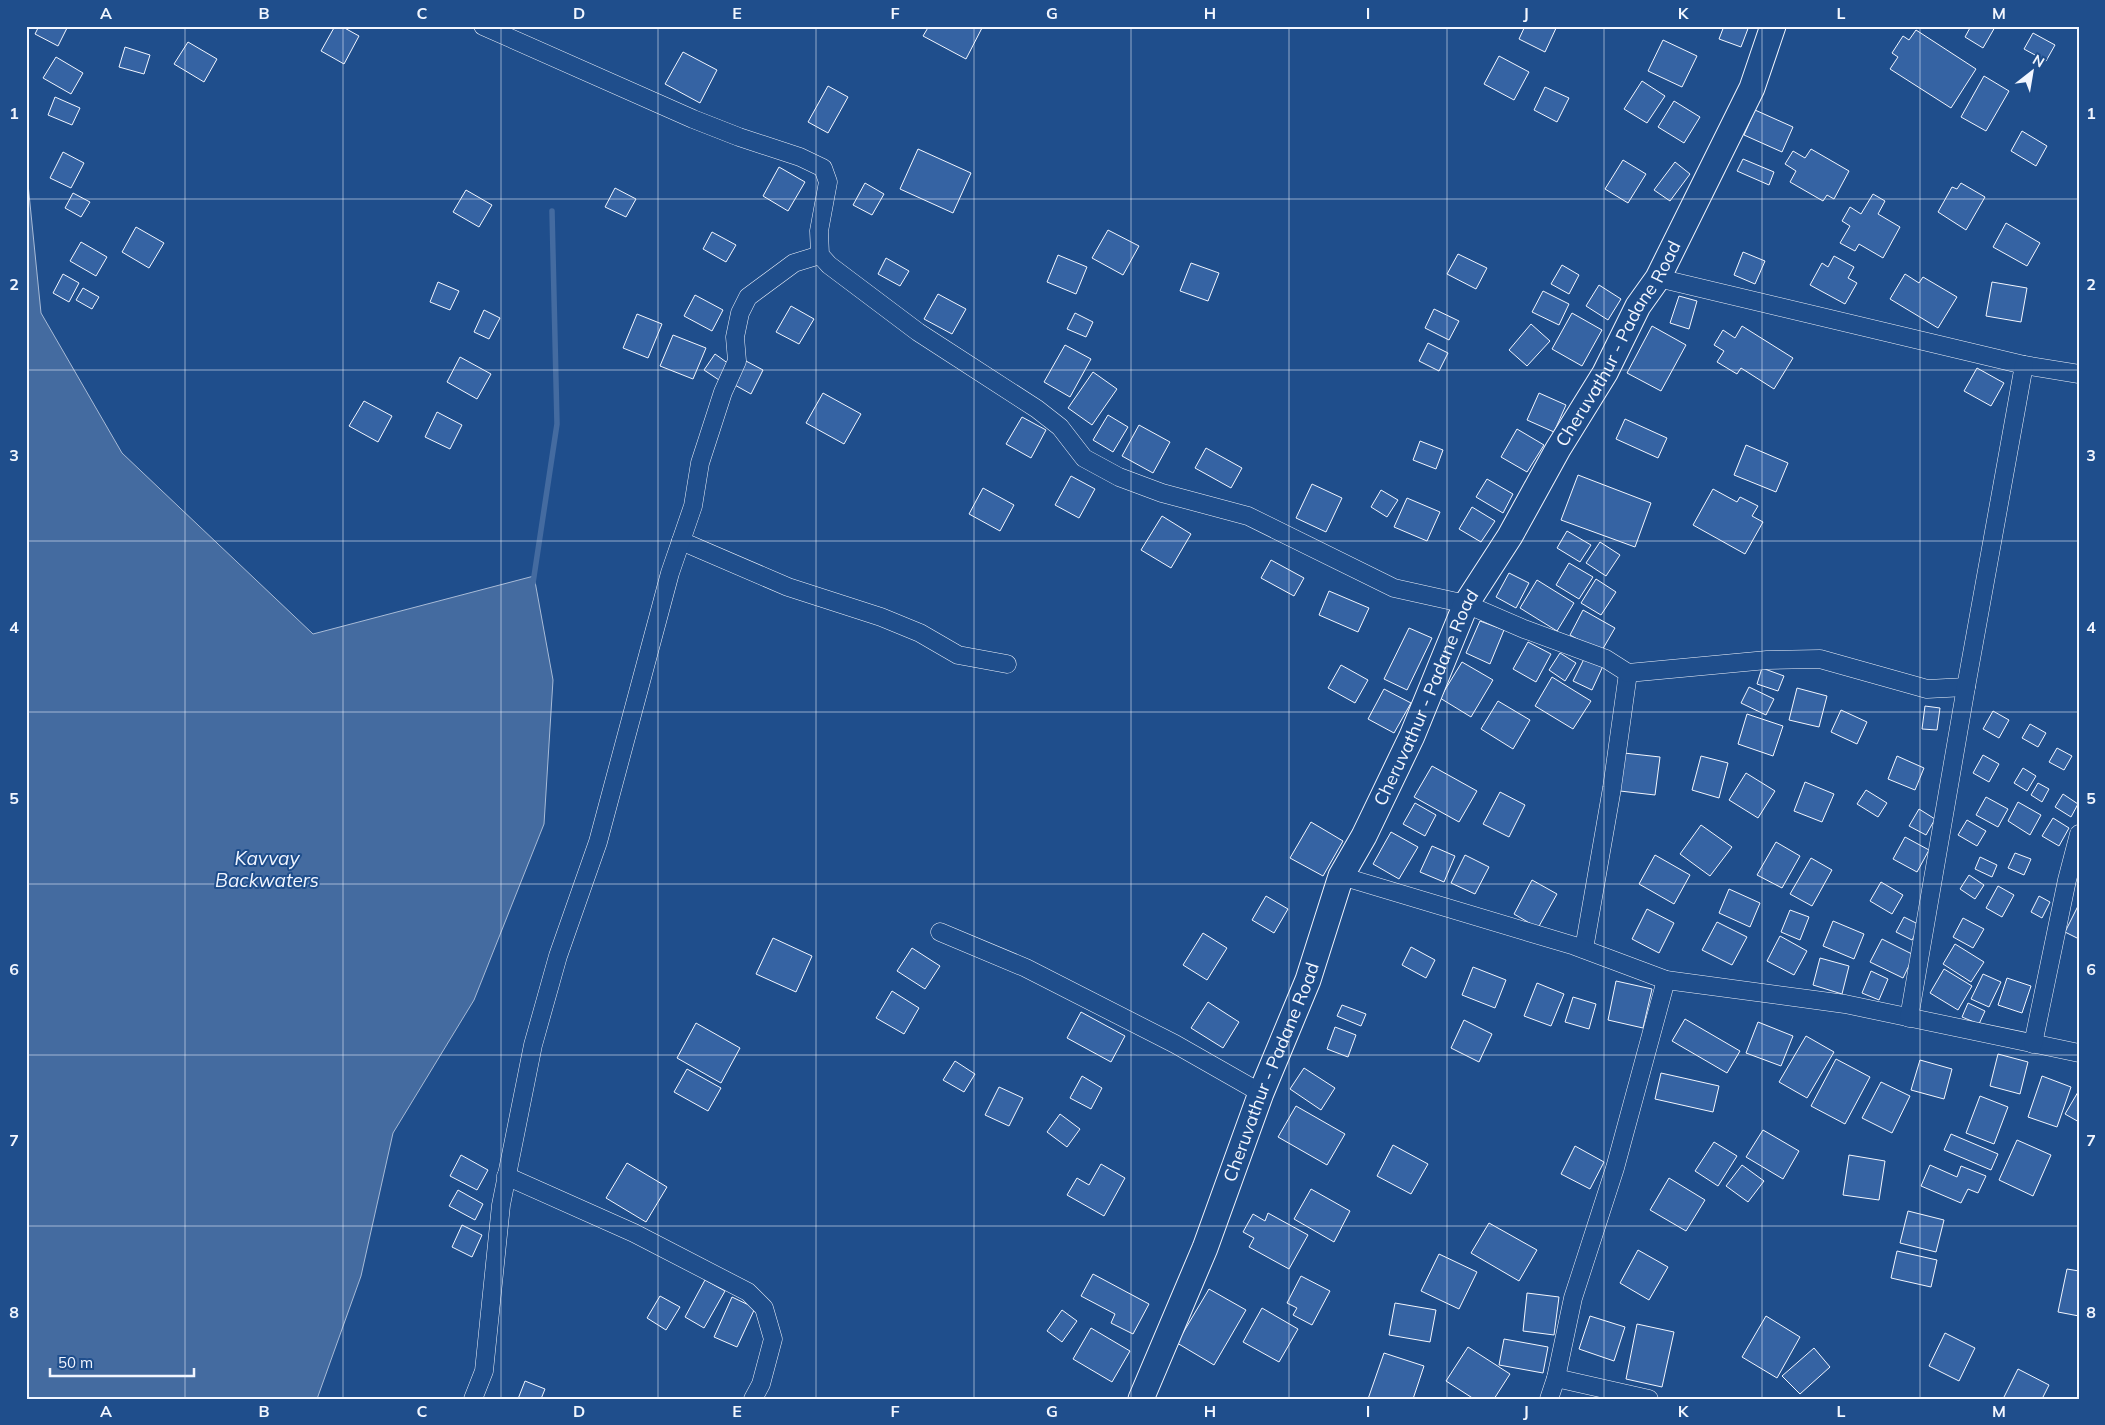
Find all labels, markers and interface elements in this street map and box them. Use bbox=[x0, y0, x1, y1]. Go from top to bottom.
text: A bbox=[100, 3, 112, 23]
text: B bbox=[258, 3, 270, 23]
text: C bbox=[417, 3, 428, 23]
text: D bbox=[573, 3, 585, 23]
text: E bbox=[732, 3, 742, 23]
text: F bbox=[890, 3, 900, 23]
text: G bbox=[1046, 3, 1058, 23]
text: H bbox=[1204, 3, 1216, 23]
text: I bbox=[1366, 3, 1370, 23]
text: J bbox=[1523, 3, 1529, 23]
text: K bbox=[1678, 3, 1690, 23]
text: L bbox=[1837, 3, 1846, 23]
text: M bbox=[1992, 3, 2006, 23]
north arrow bbox=[2008, 48, 2058, 98]
text: N bbox=[2030, 50, 2048, 71]
text: 1 bbox=[9, 103, 19, 123]
text: 1 bbox=[2086, 103, 2096, 123]
street label: Cheruvathur - Padane Road bbox=[1550, 237, 1686, 451]
text: 2 bbox=[9, 274, 19, 294]
text: 2 bbox=[2086, 274, 2096, 294]
text: 3 bbox=[9, 445, 19, 465]
text: 3 bbox=[2086, 445, 2096, 465]
street label: Cheruvathur - Padane Road bbox=[1368, 585, 1483, 809]
text: 4 bbox=[9, 617, 19, 637]
text: 4 bbox=[2086, 617, 2096, 637]
text: 5 bbox=[9, 788, 19, 808]
text: 5 bbox=[2086, 788, 2096, 808]
water label: Kavvay Backwaters bbox=[215, 846, 319, 892]
text: 6 bbox=[9, 959, 19, 979]
text: 6 bbox=[2086, 959, 2096, 979]
street label: Cheruvathur - Padane Road bbox=[1218, 960, 1324, 1185]
text: 7 bbox=[9, 1130, 19, 1150]
text: 7 bbox=[2086, 1130, 2096, 1150]
text: 8 bbox=[9, 1302, 19, 1322]
text: 8 bbox=[2086, 1302, 2096, 1322]
scale bar bbox=[50, 1345, 194, 1377]
text: 50 m bbox=[58, 1353, 93, 1372]
text: A bbox=[100, 1401, 112, 1421]
text: B bbox=[258, 1401, 270, 1421]
text: C bbox=[417, 1401, 428, 1421]
text: D bbox=[573, 1401, 585, 1421]
text: E bbox=[732, 1401, 742, 1421]
text: F bbox=[890, 1401, 900, 1421]
text: G bbox=[1046, 1401, 1058, 1421]
text: H bbox=[1204, 1401, 1216, 1421]
text: I bbox=[1366, 1401, 1370, 1421]
text: J bbox=[1523, 1401, 1529, 1421]
text: K bbox=[1678, 1401, 1690, 1421]
text: L bbox=[1837, 1401, 1846, 1421]
text: M bbox=[1992, 1401, 2006, 1421]

